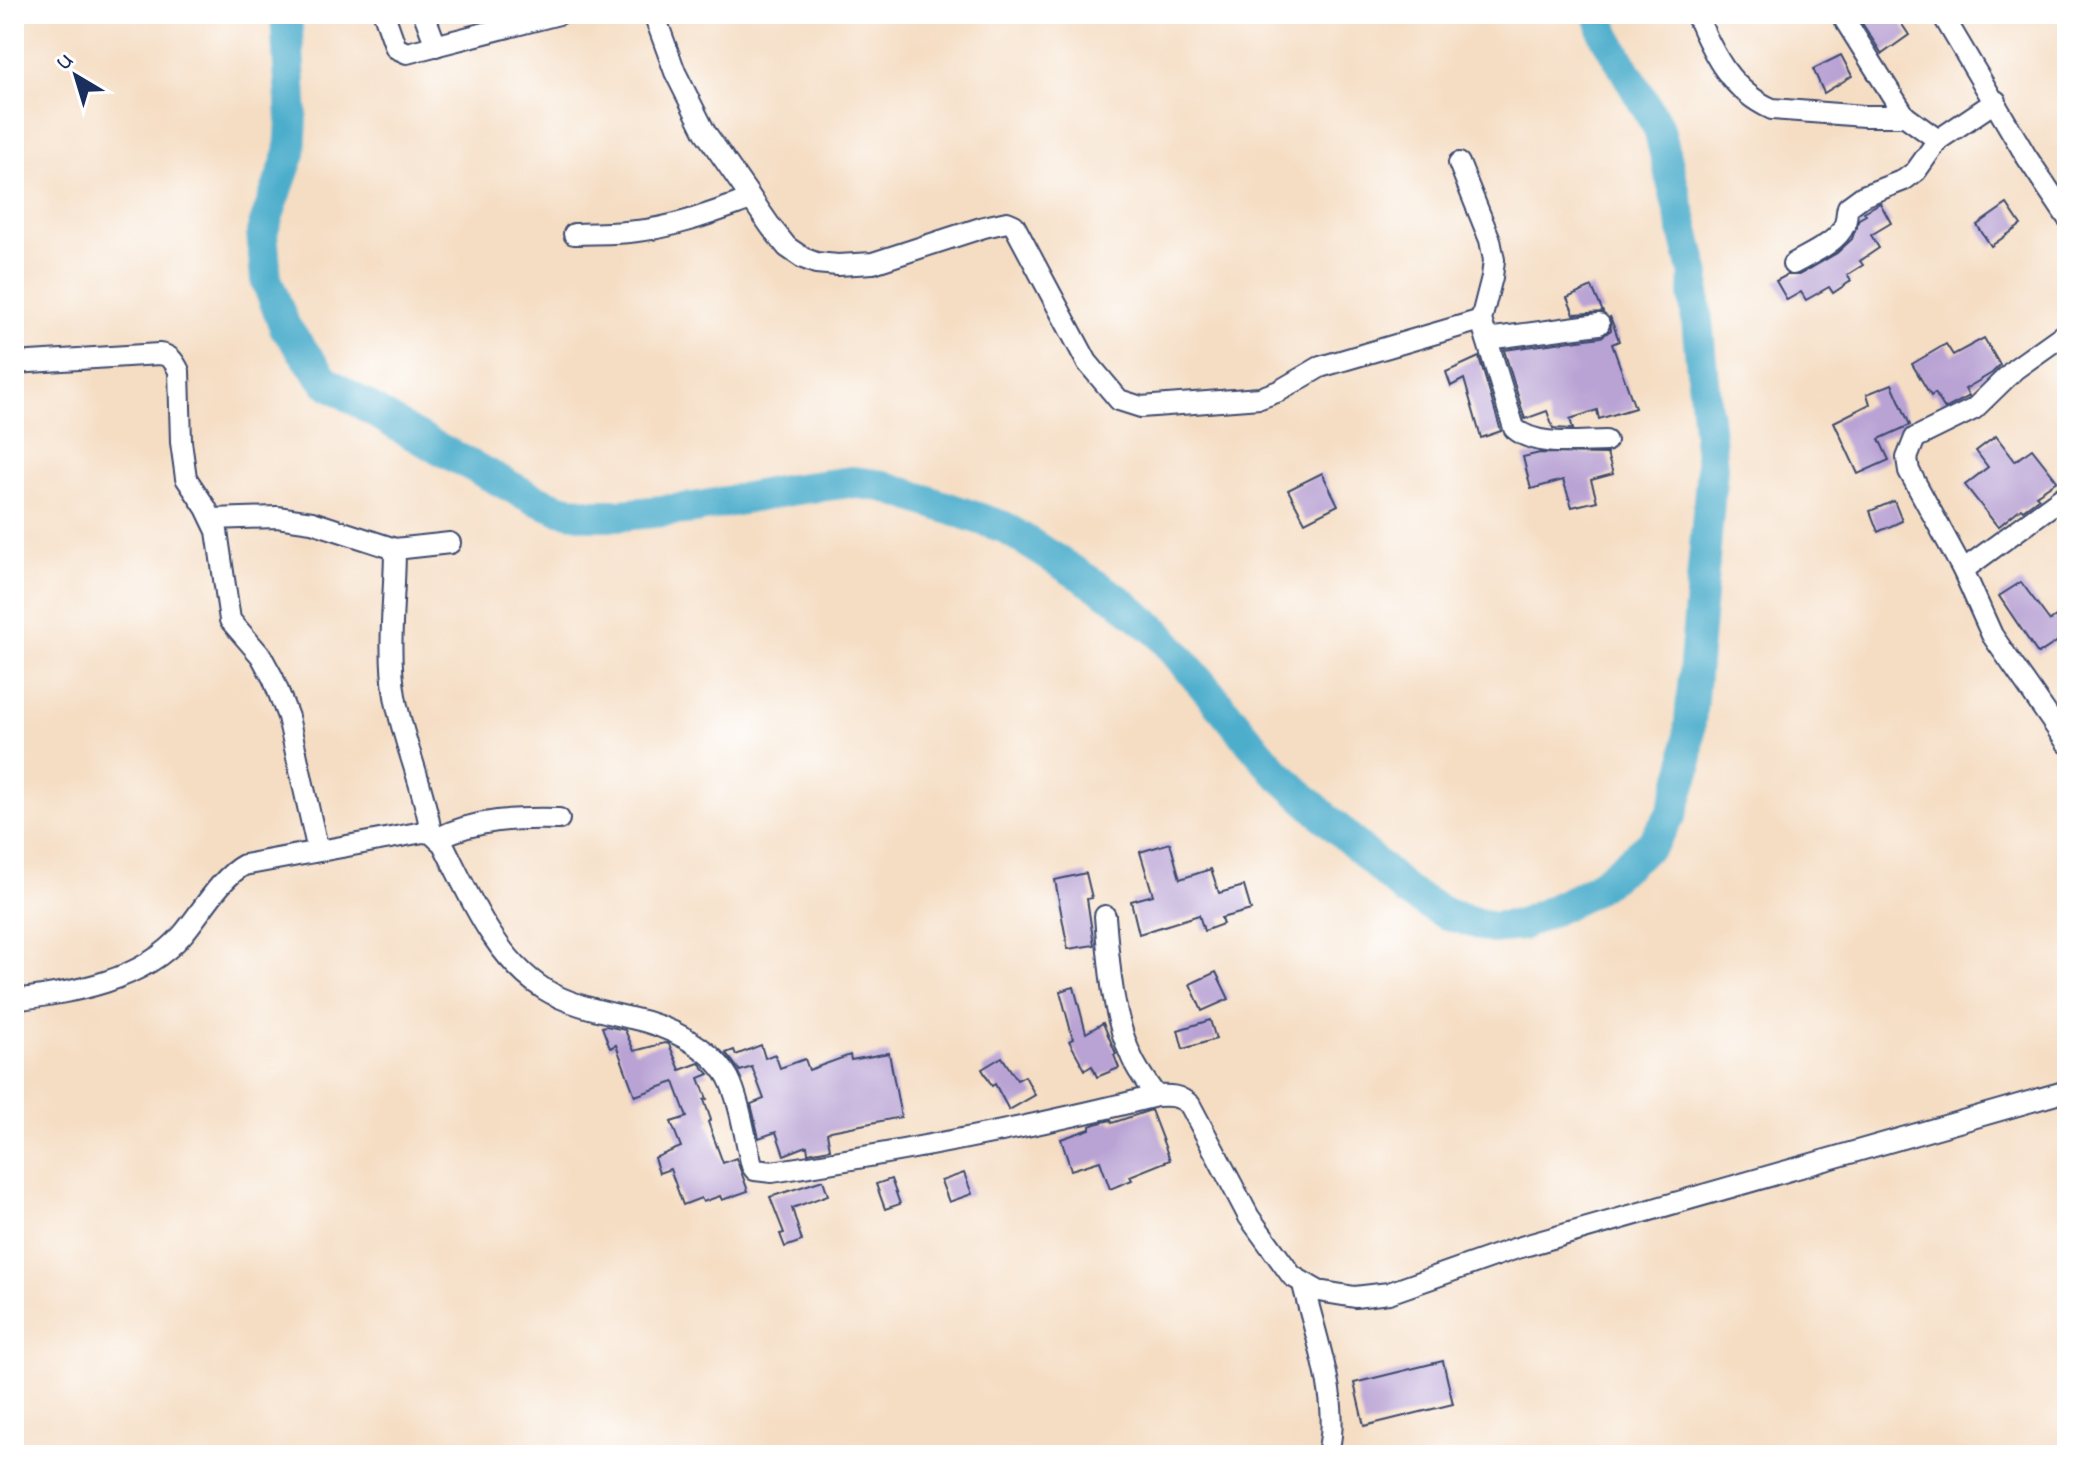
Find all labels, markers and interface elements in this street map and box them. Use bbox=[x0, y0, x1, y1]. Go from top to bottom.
north arrow bbox=[36, 36, 116, 116]
text: U bbox=[50, 46, 81, 79]

